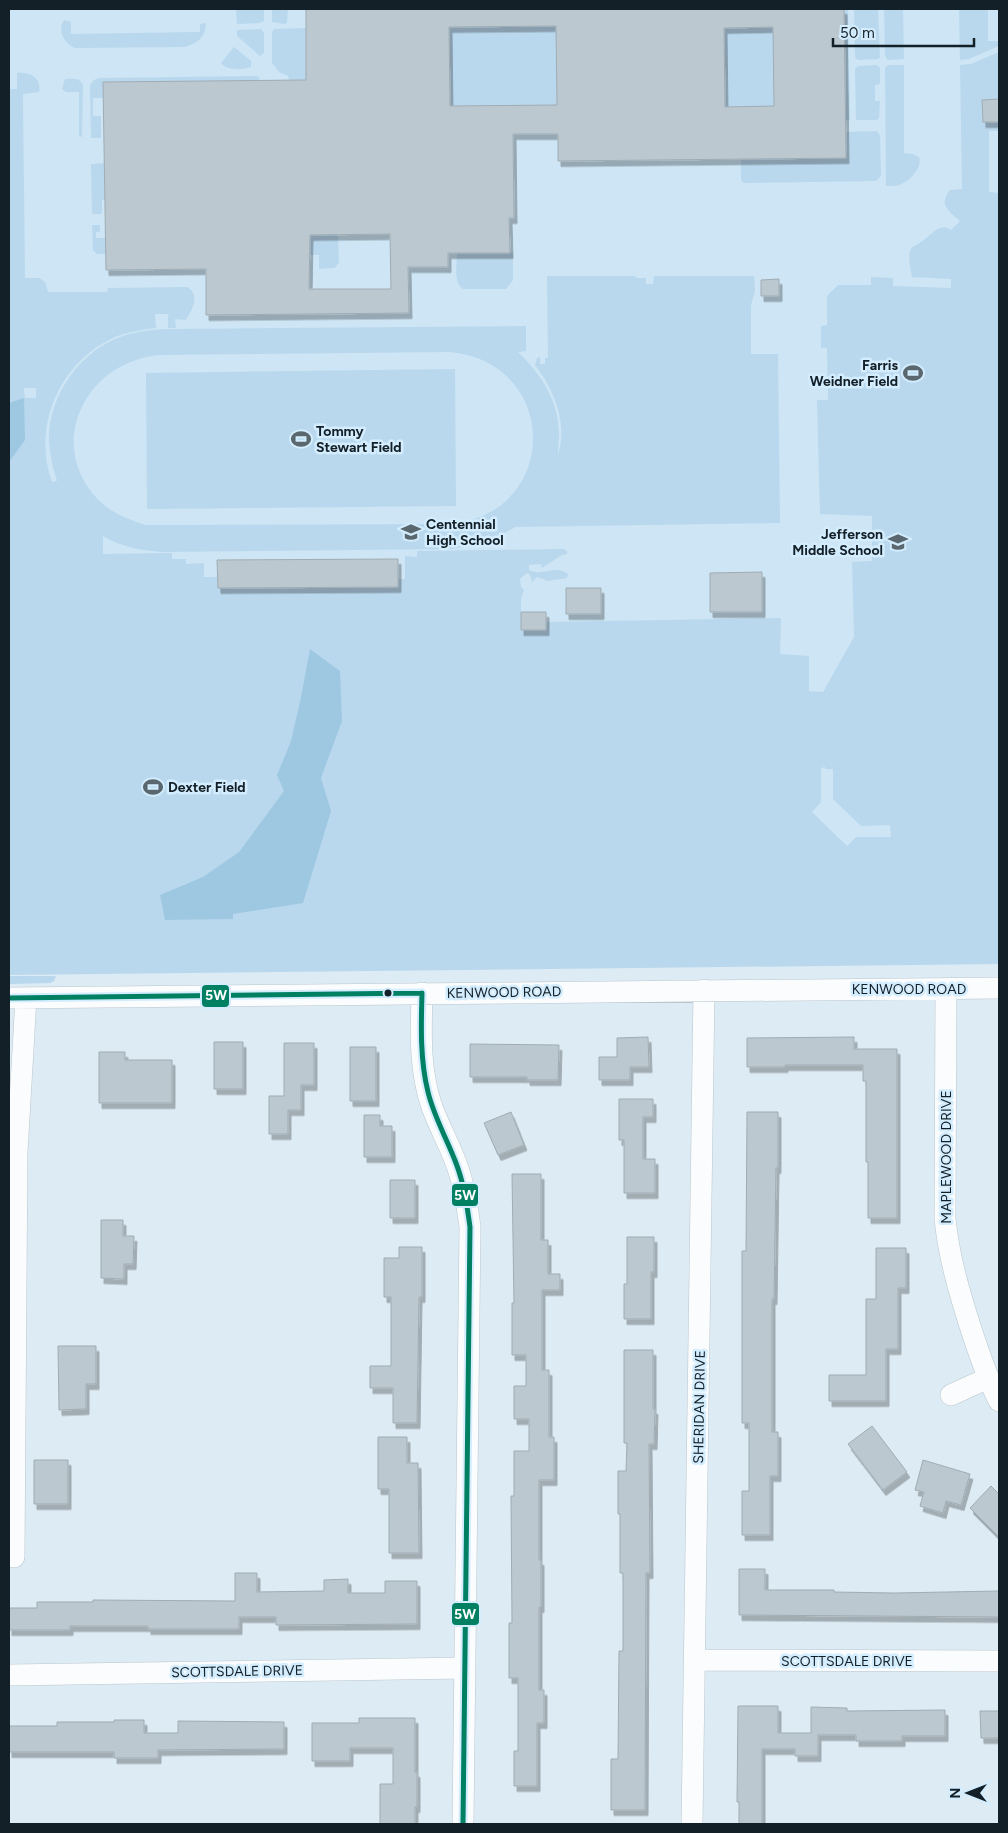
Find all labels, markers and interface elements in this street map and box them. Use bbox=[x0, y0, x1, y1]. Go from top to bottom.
scale bar bbox=[833, 15, 974, 47]
text: 50 m bbox=[840, 24, 875, 42]
place label: Farris Weidner Field bbox=[810, 357, 898, 390]
sports icon: Farris Weidner Field bbox=[902, 362, 924, 384]
place label: Tommy Stewart Field bbox=[316, 423, 402, 456]
sports icon: Tommy Stewart Field bbox=[290, 428, 312, 450]
place label: Centennial High School bbox=[426, 516, 504, 549]
school or university icon: Centennial High School bbox=[400, 521, 422, 543]
place label: Jefferson Middle School bbox=[792, 526, 883, 559]
school or university icon: Jefferson Middle School bbox=[887, 531, 909, 553]
sports icon: Dexter Field bbox=[142, 776, 164, 798]
place label: Dexter Field bbox=[168, 779, 246, 796]
street label: KENWOOD ROAD bbox=[852, 981, 966, 998]
street label: KENWOOD ROAD bbox=[447, 983, 561, 1002]
line badge: 5W bbox=[201, 984, 230, 1008]
text: 5W bbox=[205, 987, 227, 1004]
unlabelled marker bbox=[383, 988, 393, 998]
street label: MAPLEWOOD DRIVE bbox=[938, 1090, 955, 1224]
line badge: 5W bbox=[451, 1183, 479, 1207]
text: 5W bbox=[454, 1187, 476, 1204]
street label: SHERIDAN DRIVE bbox=[690, 1350, 709, 1464]
line badge: 5W bbox=[451, 1602, 480, 1626]
text: 5W bbox=[454, 1606, 476, 1623]
street label: SCOTTSDALE DRIVE bbox=[781, 1653, 913, 1670]
street label: SCOTTSDALE DRIVE bbox=[171, 1662, 303, 1681]
north arrow bbox=[943, 1768, 993, 1818]
text: N bbox=[947, 1788, 964, 1798]

